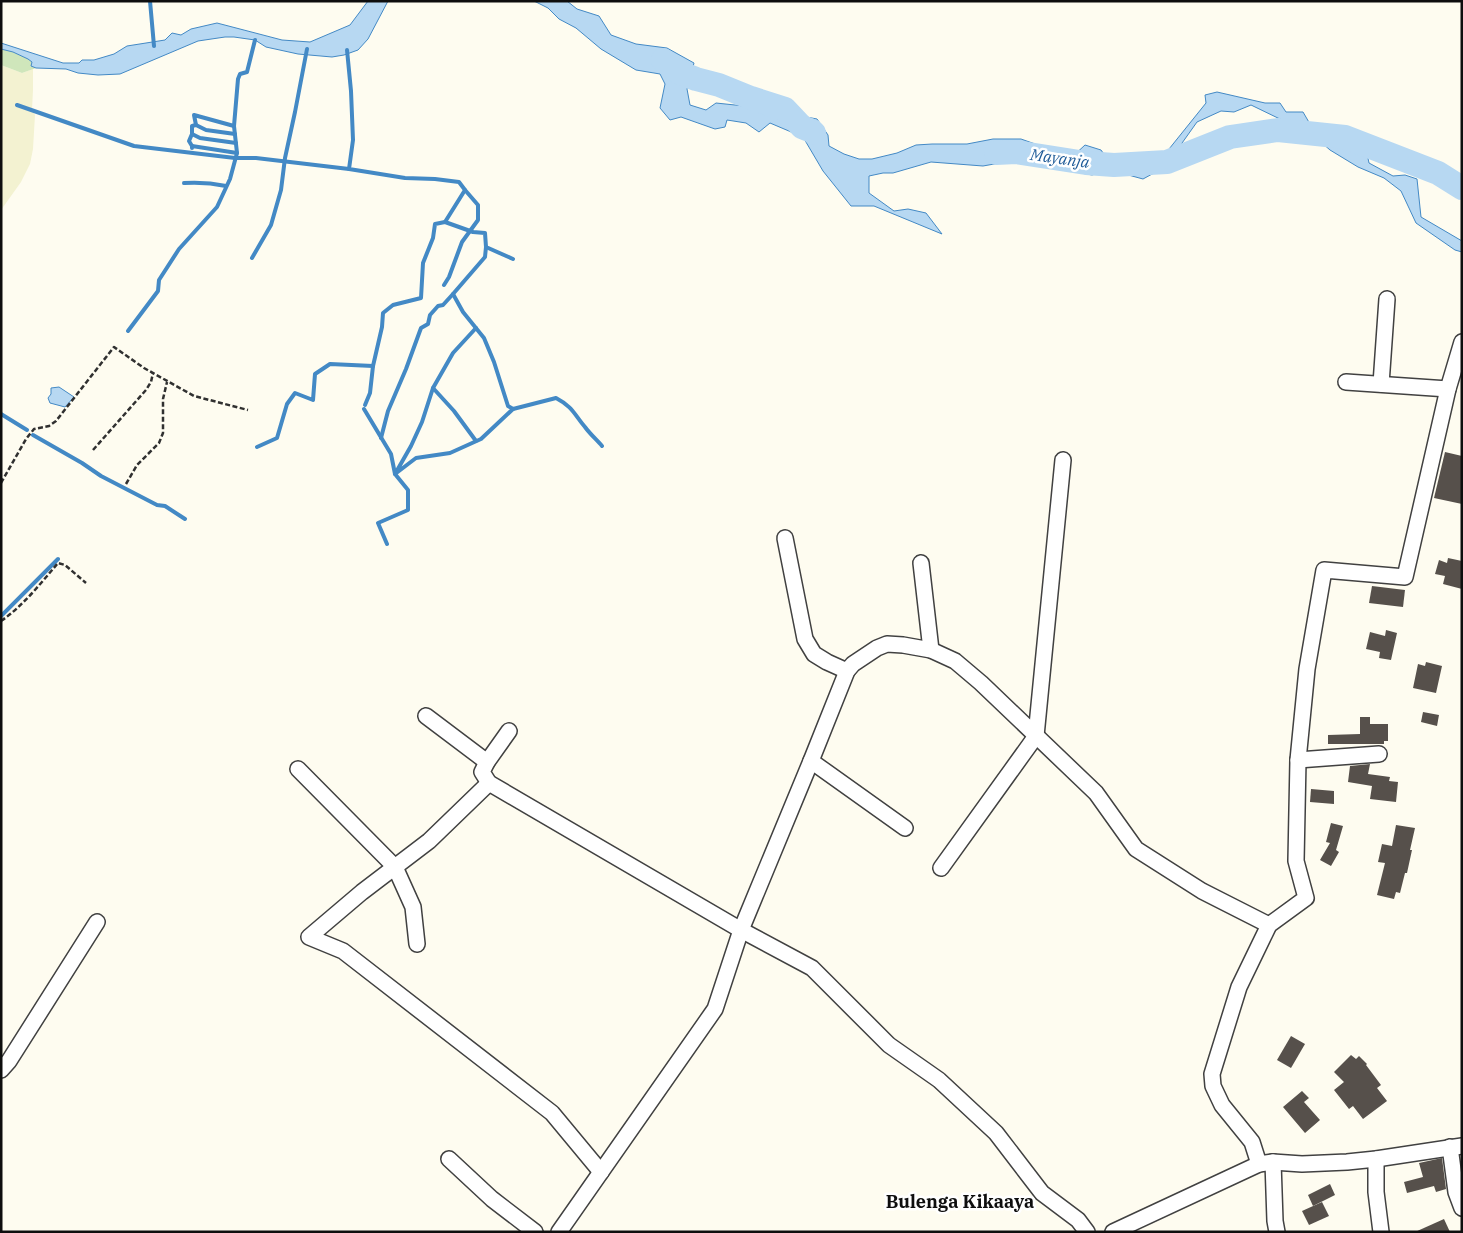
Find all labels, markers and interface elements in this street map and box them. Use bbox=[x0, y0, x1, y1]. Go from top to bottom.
water label: Mayanja bbox=[1028, 144, 1091, 172]
district label: Bulenga Kikaaya bbox=[886, 1190, 1034, 1213]

